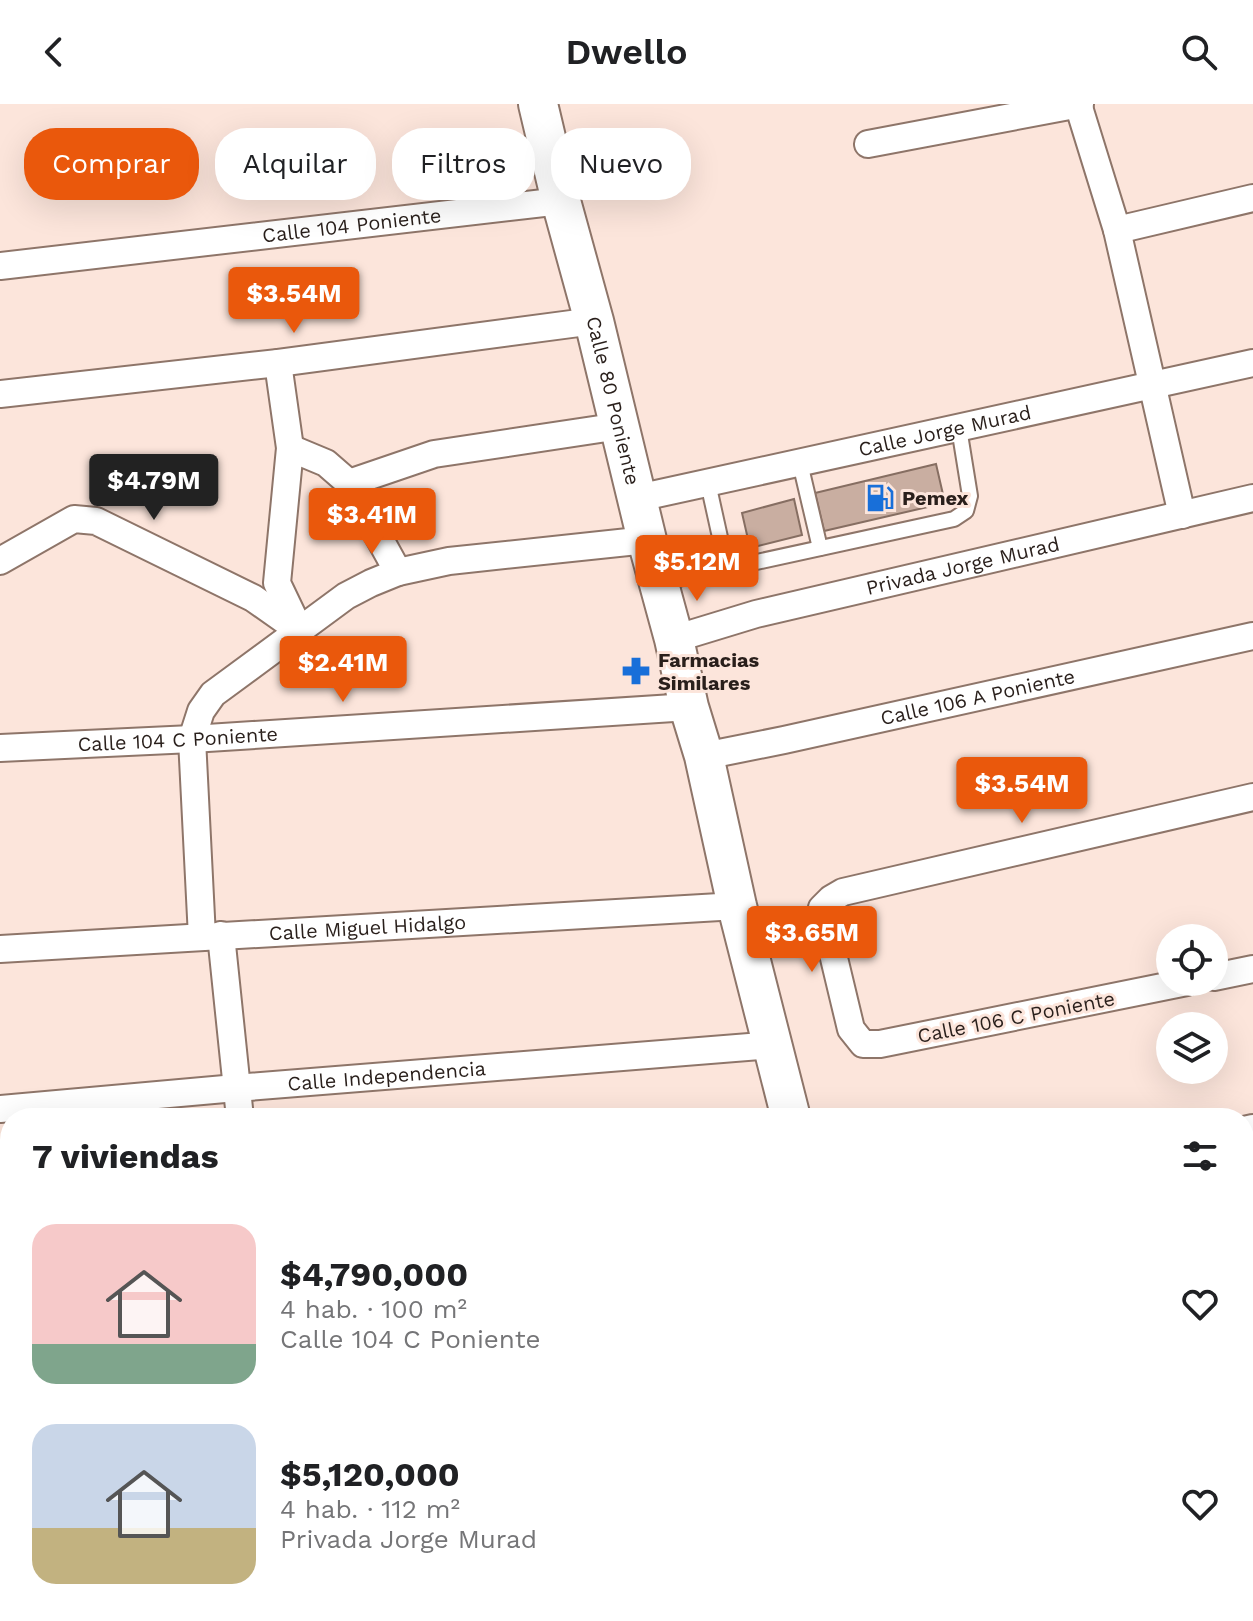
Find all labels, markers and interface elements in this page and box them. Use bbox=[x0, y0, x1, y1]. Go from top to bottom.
icon: back bbox=[32, 30, 76, 74]
icon: search bbox=[1177, 30, 1221, 74]
text: Dwello bbox=[565, 31, 688, 73]
chip: Comprar bbox=[24, 128, 199, 200]
chip: Alquilar bbox=[215, 128, 376, 200]
chip: Filtros bbox=[392, 128, 535, 200]
chip: Nuevo bbox=[551, 128, 691, 200]
street label: Calle 104 Poniente bbox=[261, 203, 442, 248]
pin: $3.54M bbox=[229, 267, 359, 335]
text: $3.54M bbox=[246, 278, 342, 308]
street label: Calle 80 Poniente bbox=[581, 314, 645, 487]
street label: Calle Jorge Murad bbox=[856, 400, 1033, 461]
pin: $4.79M bbox=[89, 454, 219, 522]
text: $4.79M bbox=[107, 465, 201, 495]
fuel station icon: Pemex bbox=[865, 483, 895, 513]
place label: Pemex bbox=[902, 486, 969, 510]
pin: $3.41M bbox=[307, 488, 437, 556]
text: $3.41M bbox=[327, 499, 417, 529]
street label: Privada Jorge Murad bbox=[864, 532, 1062, 600]
pin: $5.12M bbox=[632, 535, 762, 603]
text: $5.12M bbox=[653, 546, 741, 576]
pin: $2.41M bbox=[278, 636, 408, 704]
text: $2.41M bbox=[298, 647, 388, 677]
place label: Farmacias Similares bbox=[658, 648, 760, 695]
pharmacy icon: Farmacias Similares bbox=[621, 656, 651, 686]
street label: Calle 106 A Poniente bbox=[878, 664, 1077, 730]
street label: Calle 104 C Poniente bbox=[77, 721, 279, 756]
pin: $3.54M bbox=[957, 757, 1087, 825]
text: $3.54M bbox=[974, 768, 1070, 798]
pin: $3.65M bbox=[747, 906, 877, 974]
street label: Calle Miguel Hidalgo bbox=[268, 910, 467, 945]
text: $3.65M bbox=[765, 917, 859, 947]
map controls bbox=[1156, 924, 1228, 1084]
button: locate bbox=[1156, 924, 1228, 996]
street label: Calle 106 C Poniente bbox=[915, 986, 1117, 1048]
button: layers bbox=[1156, 1012, 1228, 1084]
street label: Calle Independencia bbox=[287, 1056, 487, 1096]
icon: filters bbox=[1178, 1134, 1222, 1178]
text: 7 viviendas bbox=[32, 1136, 219, 1176]
text: $4,790,000 bbox=[280, 1254, 468, 1294]
icon: home bbox=[96, 1256, 192, 1352]
icon: heart bbox=[1178, 1282, 1222, 1326]
text: 4 hab. · 100 m² bbox=[280, 1294, 467, 1324]
text: Calle 104 C Poniente bbox=[280, 1324, 541, 1354]
text: $5,120,000 bbox=[280, 1454, 460, 1494]
icon: home bbox=[96, 1456, 192, 1552]
icon: heart bbox=[1178, 1482, 1222, 1526]
text: 4 hab. · 112 m² bbox=[280, 1494, 460, 1524]
text: Privada Jorge Murad bbox=[280, 1524, 537, 1554]

